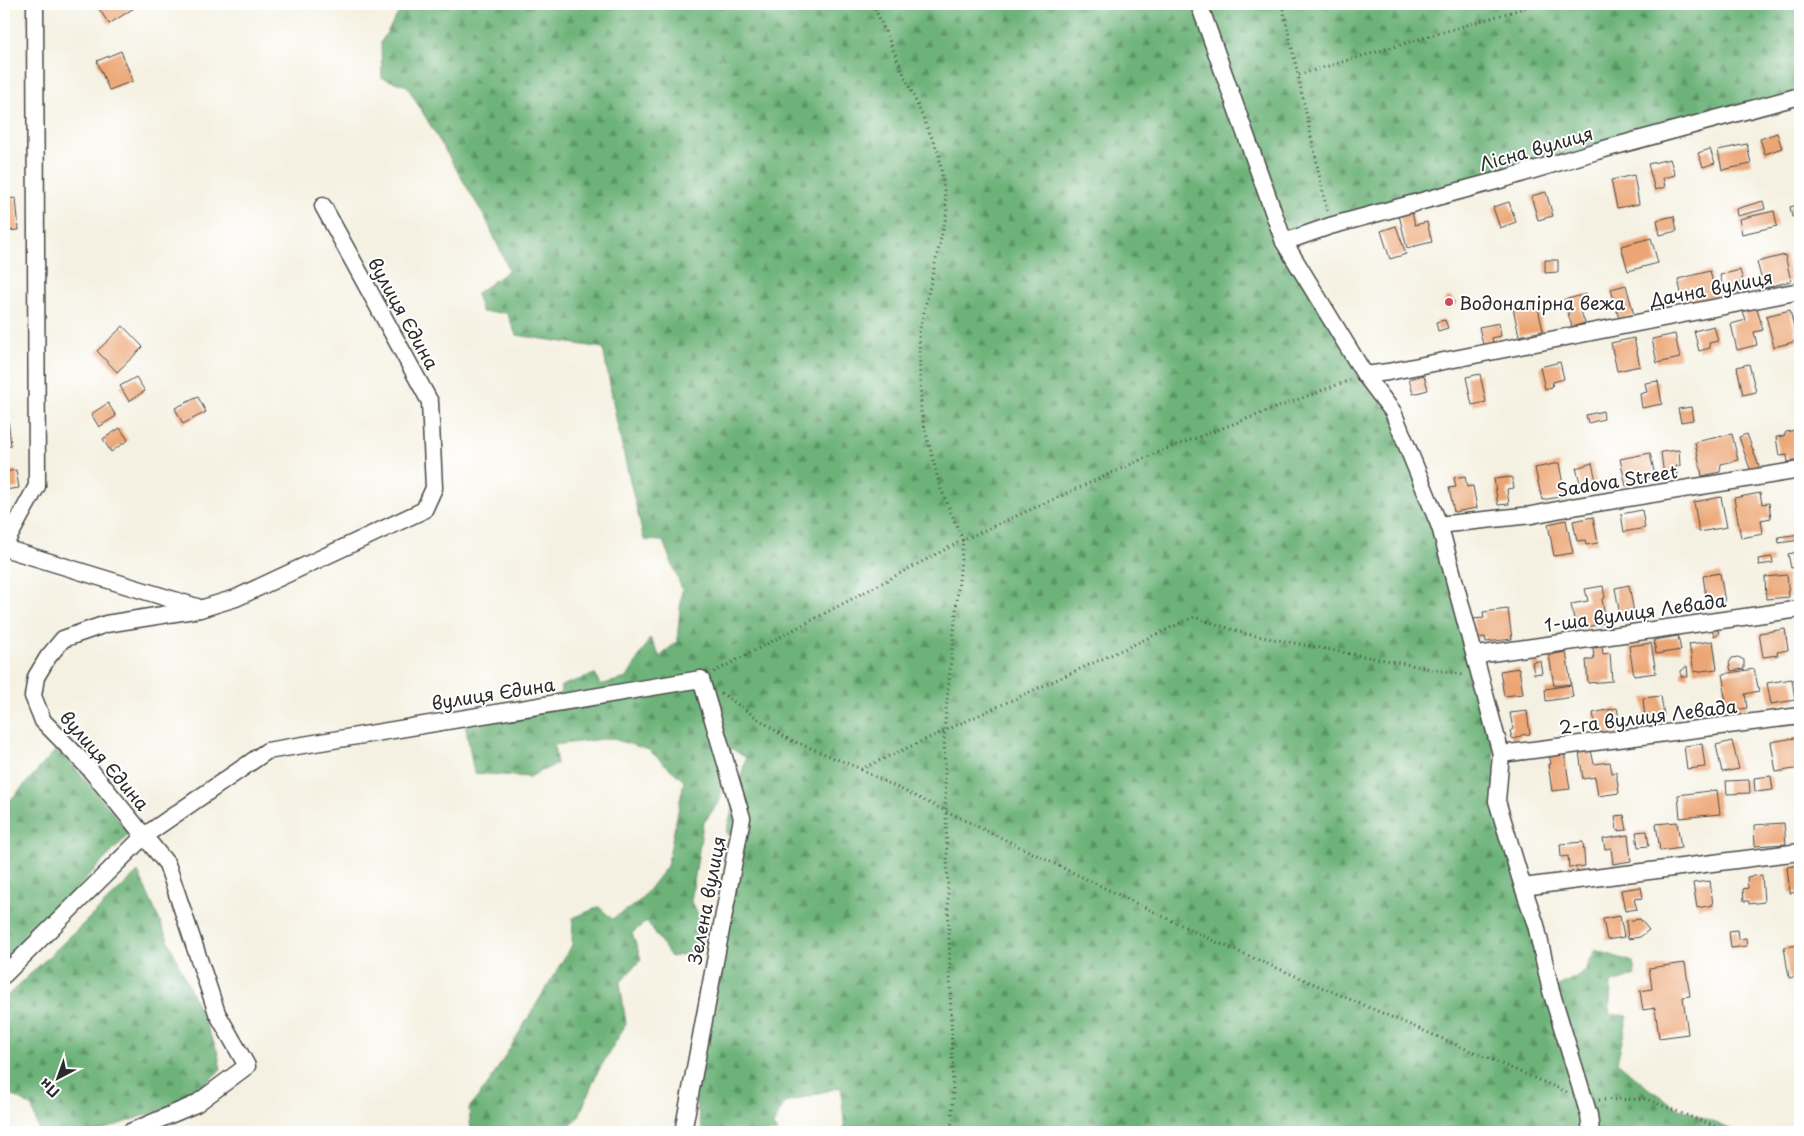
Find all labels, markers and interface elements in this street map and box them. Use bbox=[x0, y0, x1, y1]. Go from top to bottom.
street label: Лісна вулиця bbox=[1476, 119, 1596, 177]
street label: вулиця Єдина bbox=[362, 252, 446, 375]
street label: Дачна вулиця bbox=[1646, 263, 1775, 313]
place label: Водонапірна вежа bbox=[1459, 289, 1625, 316]
marker: Водонапірна вежа bbox=[1443, 296, 1455, 308]
street label: Sadova Street bbox=[1555, 457, 1679, 503]
street label: 1-ша вулиця Левада bbox=[1542, 586, 1728, 638]
street label: вулиця Єдина bbox=[429, 670, 557, 716]
street label: 2-га вулиця Левада bbox=[1558, 692, 1739, 740]
street label: вулиця Єдина bbox=[54, 704, 156, 816]
street label: Зелена вулиця bbox=[680, 834, 732, 966]
north arrow bbox=[32, 1054, 82, 1104]
text: Пн bbox=[35, 1074, 64, 1103]

